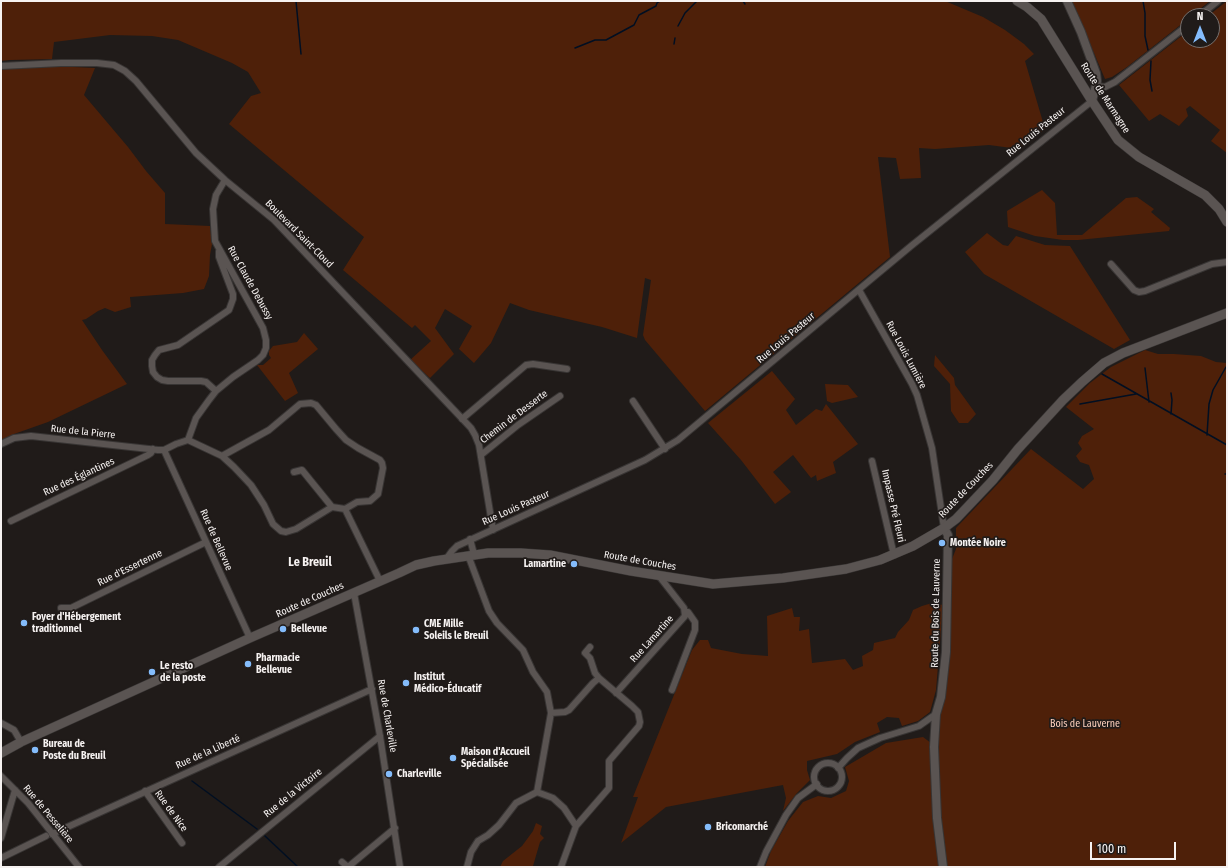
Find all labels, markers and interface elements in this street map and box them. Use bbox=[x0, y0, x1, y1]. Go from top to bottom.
north arrow bbox=[1180, 8, 1220, 48]
text: N bbox=[1197, 10, 1203, 23]
street label: Route de Marmagne bbox=[1078, 60, 1132, 136]
street label: Rue Louis Pasteur bbox=[1004, 105, 1068, 159]
street label: Boulevard Saint-Cloud bbox=[263, 198, 335, 270]
street label: Rue Claude Debussy bbox=[225, 244, 275, 322]
street label: Rue Louis Pasteur bbox=[754, 310, 818, 366]
street label: Rue Louis Lumière bbox=[883, 319, 929, 391]
street label: Chemin de Desserte bbox=[478, 388, 550, 446]
street label: Rue de la Pierre bbox=[50, 423, 116, 441]
street label: Rue des Églantines bbox=[42, 455, 116, 499]
street label: Route de Couches bbox=[936, 460, 996, 520]
street label: Impasse Pré Fleuri bbox=[879, 468, 907, 544]
street label: Rue Louis Pasteur bbox=[480, 488, 552, 528]
street label: Rue de Bellevue bbox=[197, 508, 235, 572]
place label: Montée Noire bbox=[950, 537, 1006, 549]
marker: Montée Noire bbox=[937, 538, 947, 548]
street label: Rue d'Essertenne bbox=[96, 547, 164, 589]
street label: Route de Couches bbox=[603, 549, 677, 573]
district label: Le Breuil bbox=[288, 556, 332, 570]
place label: Lamartine bbox=[524, 558, 566, 570]
street label: Route du Bois de Lauverne bbox=[929, 558, 943, 668]
marker: Lamartine bbox=[569, 559, 579, 569]
street label: Route de Couches bbox=[274, 580, 346, 620]
place label: Foyer d'Hébergement traditionnel bbox=[32, 611, 121, 634]
street label: Rue Lamartine bbox=[628, 613, 676, 665]
marker: Foyer d'Hébergement traditionnel bbox=[19, 618, 29, 628]
place label: CME Mille Soleils le Breuil bbox=[424, 618, 488, 642]
place label: Bellevue bbox=[291, 623, 327, 635]
marker: Bellevue bbox=[278, 624, 288, 634]
marker: CME Mille Soleils le Breuil bbox=[411, 625, 421, 635]
place label: Pharmacie Bellevue bbox=[256, 652, 300, 676]
marker: Pharmacie Bellevue bbox=[243, 659, 253, 669]
place label: Le resto de la poste bbox=[160, 660, 206, 684]
marker: Le resto de la poste bbox=[147, 667, 157, 677]
place label: Institut Médico-Éducatif bbox=[414, 671, 481, 694]
marker: Institut Médico-Éducatif bbox=[401, 678, 411, 688]
street label: Rue de Charleville bbox=[375, 679, 399, 753]
park label: Bois de Lauverne bbox=[1050, 718, 1120, 730]
street label: Rue de la Liberté bbox=[174, 732, 242, 772]
place label: Bureau de Poste du Breuil bbox=[43, 738, 106, 762]
marker: Bureau de Poste du Breuil bbox=[30, 745, 40, 755]
place label: Maison d'Accueil Spécialisée bbox=[461, 746, 530, 770]
marker: Maison d'Accueil Spécialisée bbox=[448, 753, 458, 763]
street label: Rue de la Victoire bbox=[261, 766, 325, 820]
place label: Charleville bbox=[397, 768, 441, 780]
marker: Charleville bbox=[384, 769, 394, 779]
street label: Rue de Pesselière bbox=[20, 783, 76, 845]
street label: Rue de Nice bbox=[152, 788, 190, 834]
place label: Bricomarché bbox=[716, 821, 768, 833]
marker: Bricomarché bbox=[703, 822, 713, 832]
scale bar bbox=[1092, 834, 1178, 860]
text: 100 m bbox=[1097, 842, 1126, 856]

